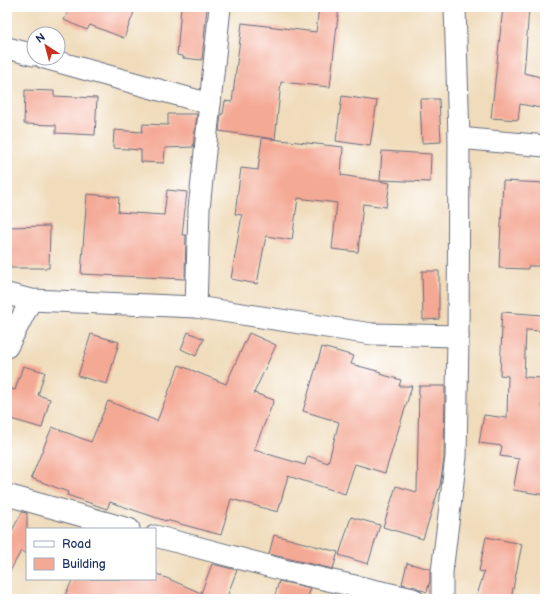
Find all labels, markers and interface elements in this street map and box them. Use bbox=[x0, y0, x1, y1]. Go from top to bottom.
north arrow bbox=[26, 26, 66, 66]
text: N bbox=[33, 31, 48, 46]
legend bbox=[26, 528, 156, 580]
text: Road bbox=[62, 537, 91, 552]
text: Building bbox=[62, 557, 106, 572]

